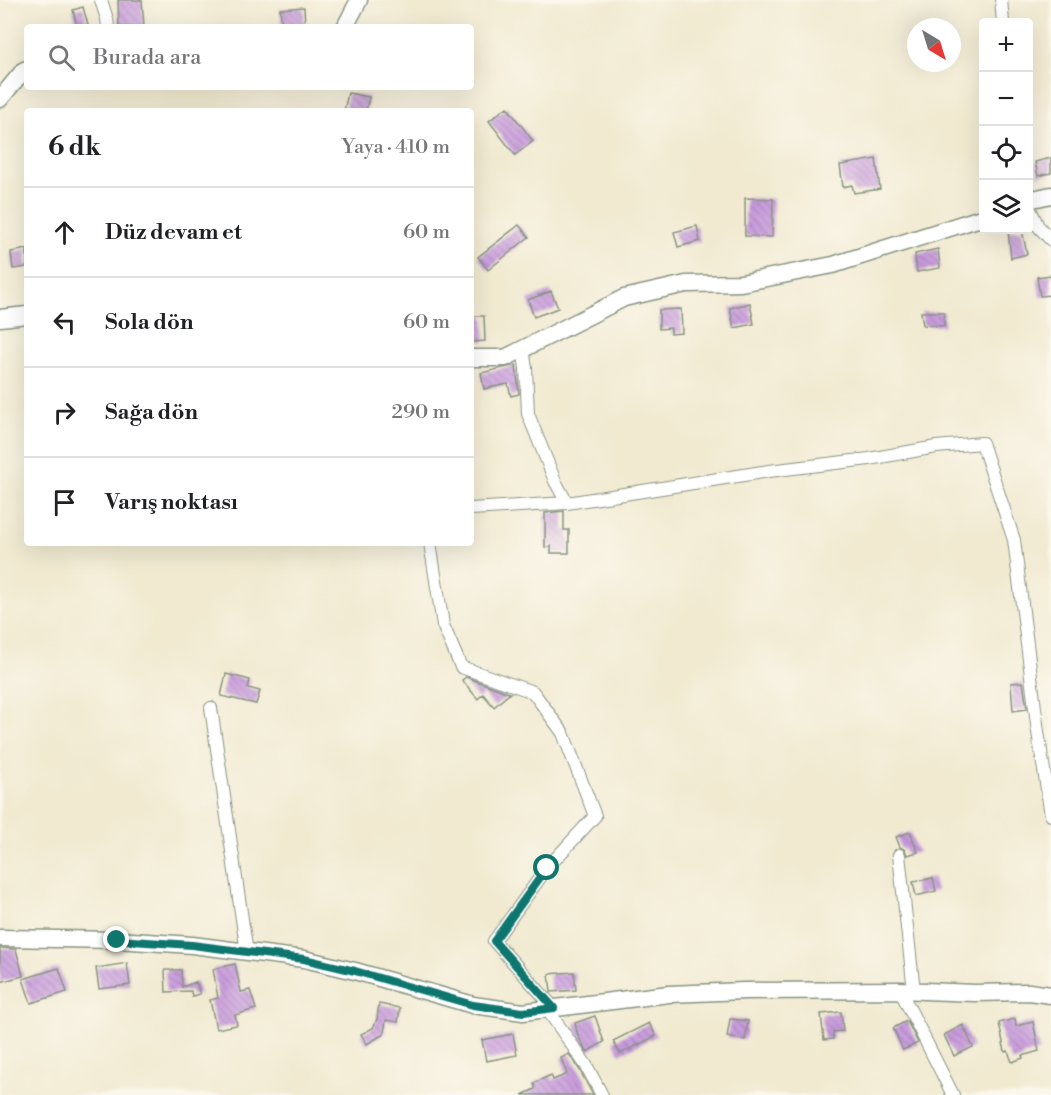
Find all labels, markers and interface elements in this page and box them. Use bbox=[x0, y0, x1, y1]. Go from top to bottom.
north arrow bbox=[907, 18, 961, 72]
map controls bbox=[979, 18, 1033, 234]
button: + bbox=[979, 18, 1033, 72]
search box bbox=[24, 24, 474, 90]
icon: search bbox=[45, 41, 78, 74]
text: Burada ara bbox=[93, 44, 201, 71]
button: − bbox=[979, 72, 1033, 126]
button: locate bbox=[979, 126, 1033, 180]
text: 6 dk bbox=[48, 131, 101, 163]
text: Yaya · 410 m bbox=[342, 135, 450, 160]
button: layers bbox=[979, 180, 1033, 234]
icon: ahead bbox=[48, 216, 81, 249]
text: Düz devam et bbox=[105, 219, 242, 246]
text: 60 m bbox=[403, 220, 450, 245]
icon: left bbox=[48, 306, 81, 339]
text: Sola dön bbox=[105, 309, 193, 336]
text: 60 m bbox=[403, 310, 450, 335]
icon: right bbox=[48, 396, 81, 429]
text: Sağa dön bbox=[105, 399, 198, 426]
text: 290 m bbox=[392, 400, 450, 425]
icon: arrive bbox=[48, 486, 81, 519]
text: Varış noktası bbox=[105, 489, 238, 516]
route start bbox=[533, 854, 559, 880]
route end bbox=[103, 926, 129, 952]

